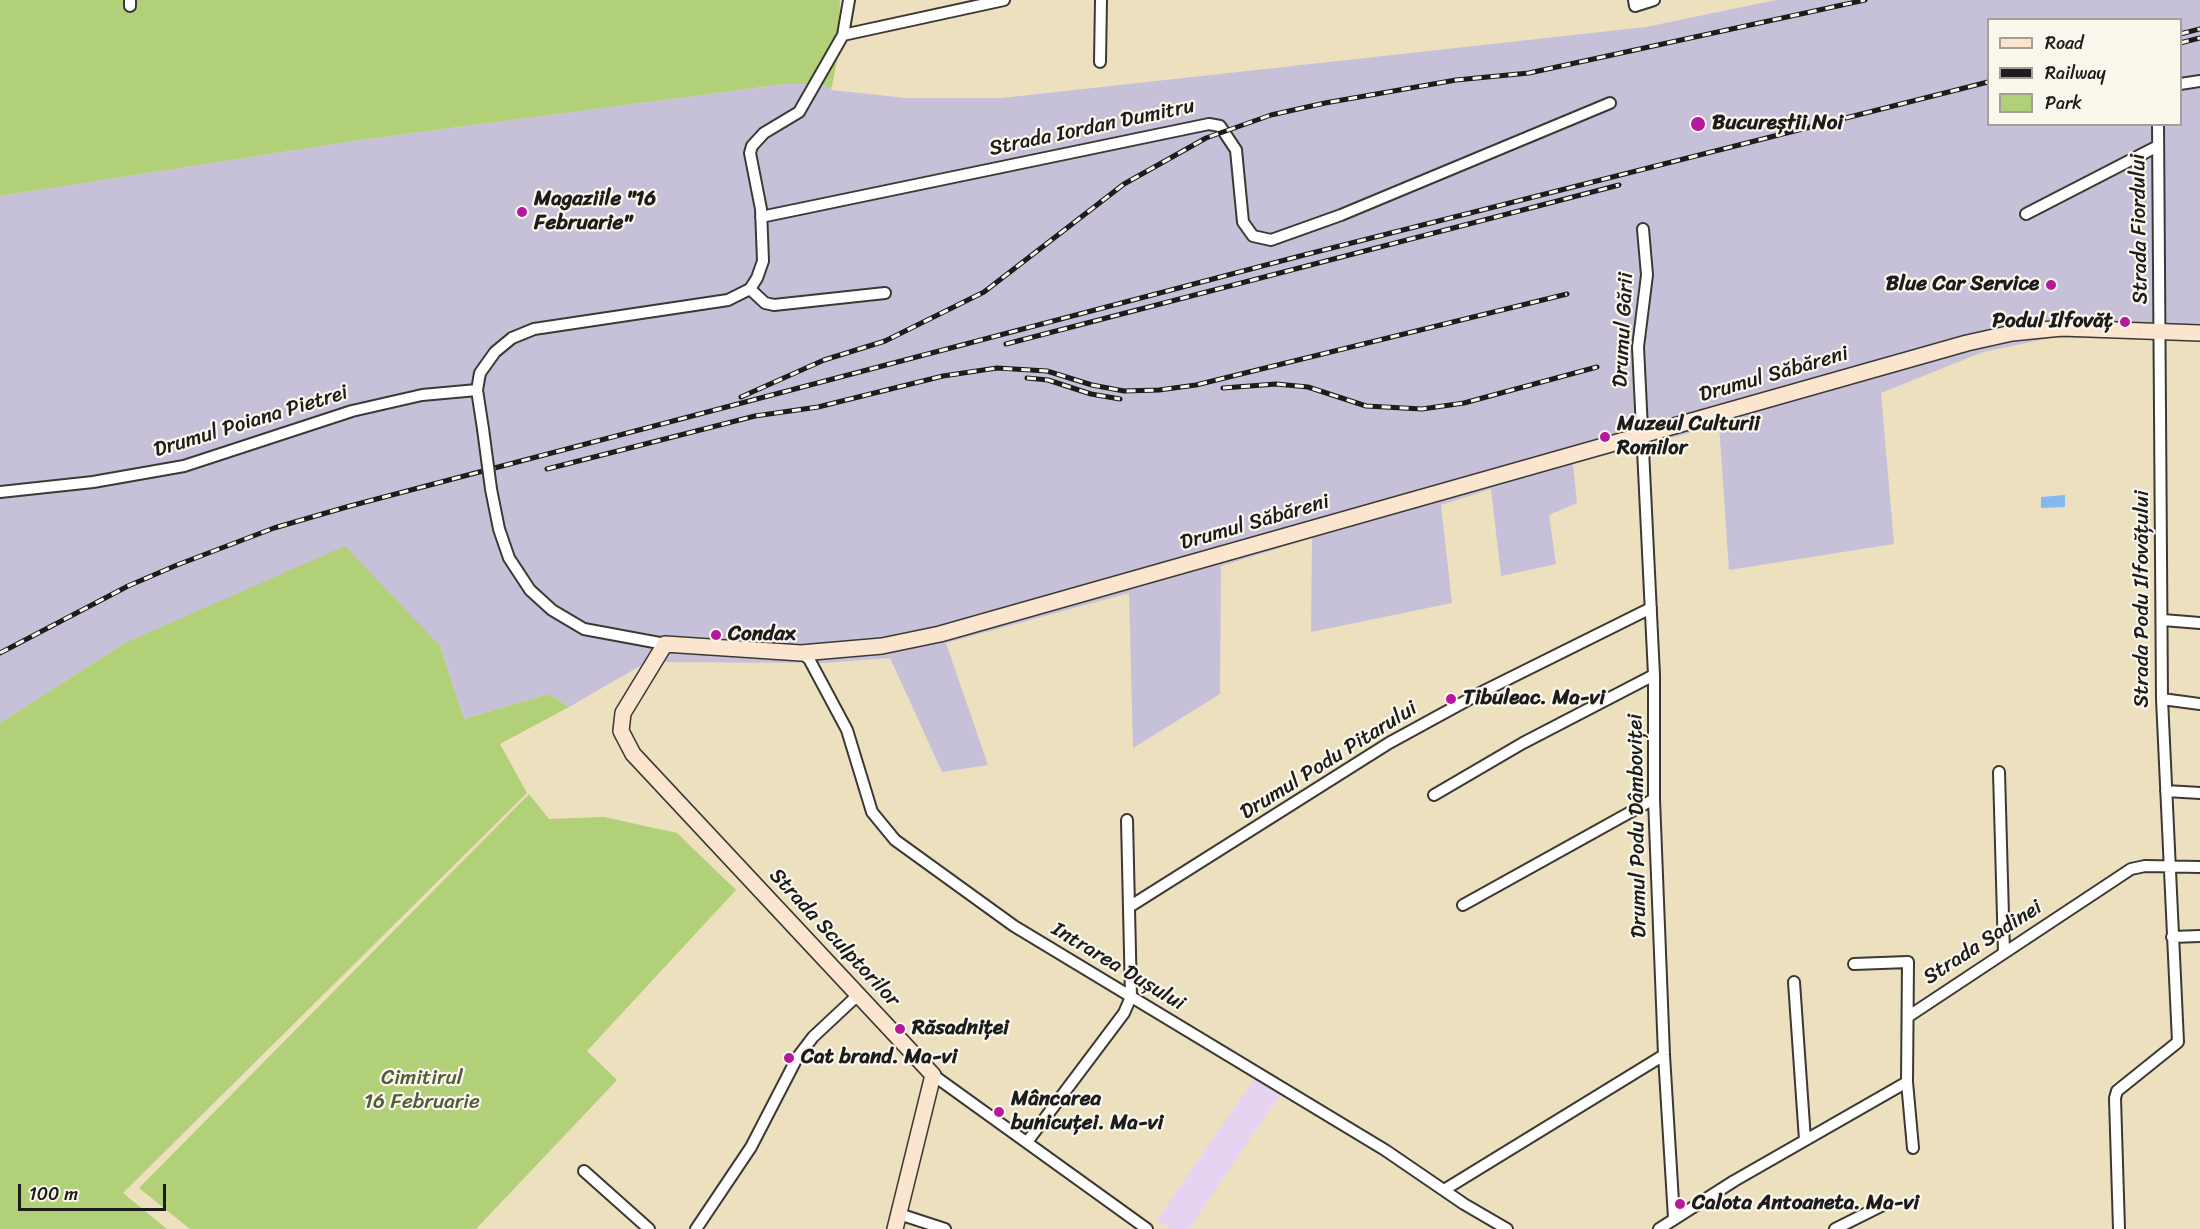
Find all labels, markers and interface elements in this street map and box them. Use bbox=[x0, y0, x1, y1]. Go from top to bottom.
legend bbox=[1987, 18, 2182, 126]
text: Road bbox=[2045, 27, 2084, 59]
text: Railway bbox=[2045, 57, 2106, 89]
text: Park bbox=[2045, 87, 2082, 119]
street label: Strada Iordan Dumitru bbox=[987, 94, 1197, 162]
place label: Bucureștii Noi bbox=[1712, 111, 1843, 137]
marker: Bucureștii Noi bbox=[1689, 115, 1707, 133]
street label: Strada Fiordului bbox=[2126, 154, 2154, 304]
place label: Magaziile "16 Februarie" bbox=[534, 187, 656, 237]
marker: Magaziile "16 Februarie" bbox=[515, 205, 529, 219]
street label: Drumul Gării bbox=[1608, 272, 1640, 388]
place label: Blue Car Service bbox=[1886, 272, 2039, 298]
marker: Blue Car Service bbox=[2044, 278, 2058, 292]
place label: Podul Ilfovăț bbox=[1992, 309, 2113, 335]
marker: Podul Ilfovăț bbox=[2118, 315, 2132, 329]
street label: Drumul Săbăreni bbox=[1697, 342, 1851, 408]
street label: Drumul Poiana Pietrei bbox=[151, 381, 351, 463]
place label: Muzeul Culturii Romilor bbox=[1617, 412, 1760, 462]
marker: Muzeul Culturii Romilor bbox=[1598, 430, 1612, 444]
street label: Drumul Săbăreni bbox=[1178, 490, 1332, 556]
street label: Strada Podu Ilfovățului bbox=[2130, 490, 2156, 708]
place label: Condax bbox=[728, 622, 795, 648]
marker: Condax bbox=[709, 628, 723, 642]
place label: Tibuleac. Ma-vi bbox=[1463, 686, 1605, 712]
marker: Tibuleac. Ma-vi bbox=[1444, 692, 1458, 706]
street label: Drumul Podu Pitarului bbox=[1236, 696, 1422, 826]
street label: Drumul Podu Dâmboviței bbox=[1623, 714, 1653, 938]
street label: Strada Sculptorilor bbox=[763, 864, 905, 1012]
street label: Strada Sadinei bbox=[1919, 895, 2047, 991]
street label: Intrarea Dușului bbox=[1047, 917, 1189, 1017]
place label: Răsadniței bbox=[912, 1016, 1009, 1042]
marker: Răsadniței bbox=[893, 1022, 907, 1036]
place label: Cat brand. Ma-vi bbox=[801, 1045, 957, 1071]
marker: Cat brand. Ma-vi bbox=[782, 1051, 796, 1065]
park label: Cimitirul 16 Februarie bbox=[364, 1066, 480, 1116]
place label: Mâncarea bunicuței. Ma-vi bbox=[1011, 1087, 1163, 1137]
marker: Mâncarea bunicuței. Ma-vi bbox=[992, 1105, 1006, 1119]
scale bar bbox=[21, 1172, 170, 1210]
text: 100 m bbox=[29, 1178, 78, 1210]
place label: Calota Antoaneta. Ma-vi bbox=[1692, 1191, 1919, 1217]
marker: Calota Antoaneta. Ma-vi bbox=[1673, 1197, 1687, 1211]

